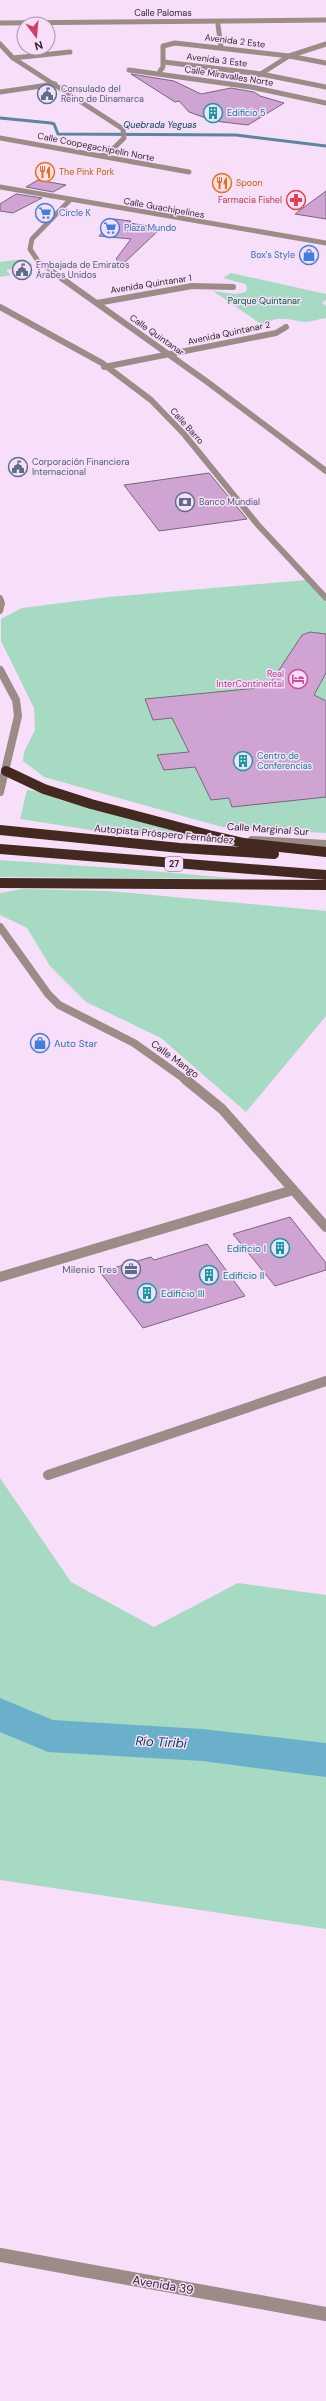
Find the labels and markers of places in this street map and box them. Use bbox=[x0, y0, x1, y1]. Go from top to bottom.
public building icon: Consulado del Reino de Dinamarca bbox=[36, 83, 58, 105]
place label: Consulado del Reino de Dinamarca bbox=[61, 83, 144, 105]
building icon: Edificio 5 bbox=[202, 102, 224, 124]
place label: Edificio 5 bbox=[227, 107, 265, 119]
restaurant icon: The Pink Pork bbox=[34, 161, 56, 183]
place label: The Pink Pork bbox=[59, 166, 115, 178]
restaurant icon: Spoon bbox=[211, 172, 233, 194]
place label: Spoon bbox=[236, 177, 263, 189]
pharmacy icon: Farmacia Fishel bbox=[285, 189, 307, 211]
place label: Farmacia Fishel bbox=[218, 194, 282, 206]
supermarket icon: Circle K bbox=[34, 202, 56, 224]
place label: Circle K bbox=[59, 207, 91, 219]
supermarket icon: Plaza Mundo bbox=[99, 217, 121, 239]
place label: Plaza Mundo bbox=[124, 222, 176, 234]
shop icon: Box's Style bbox=[298, 244, 320, 266]
place label: Box's Style bbox=[251, 249, 295, 261]
public building icon: Embajada de Emiratos Árabes Unidos bbox=[11, 259, 33, 281]
place label: Embajada de Emiratos Árabes Unidos bbox=[36, 259, 130, 281]
public building icon: Corporación Financiera Internacional bbox=[7, 456, 29, 478]
place label: Corporación Financiera Internacional bbox=[32, 456, 129, 478]
bank icon: Banco Mundial bbox=[174, 491, 196, 513]
place label: Banco Mundial bbox=[199, 496, 260, 508]
place label: Real InterContinental bbox=[216, 668, 284, 690]
hotel icon: Real InterContinental bbox=[287, 668, 309, 690]
building icon: Centro de Conferencias bbox=[232, 750, 254, 772]
place label: Centro de Conferencias bbox=[257, 750, 313, 772]
shop icon: Auto Star bbox=[29, 1032, 51, 1054]
place label: Auto Star bbox=[54, 1037, 98, 1050]
building icon: Edificio I bbox=[269, 1237, 291, 1259]
place label: Edificio I bbox=[227, 1242, 266, 1255]
office icon: Milenio Tres bbox=[120, 1258, 142, 1280]
place label: Milenio Tres bbox=[62, 1263, 117, 1276]
building icon: Edificio II bbox=[198, 1264, 220, 1286]
place label: Edificio II bbox=[223, 1269, 264, 1282]
building icon: Edificio III bbox=[136, 1282, 158, 1304]
place label: Edificio III bbox=[161, 1287, 205, 1300]

